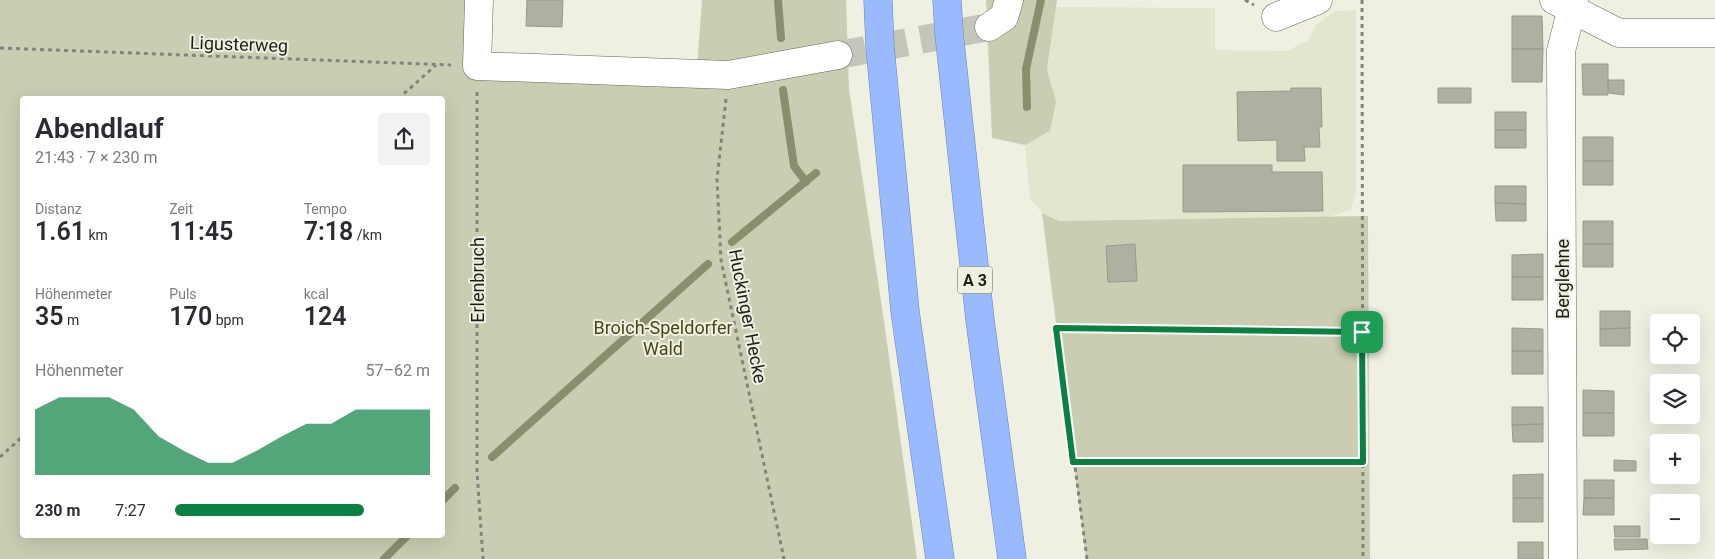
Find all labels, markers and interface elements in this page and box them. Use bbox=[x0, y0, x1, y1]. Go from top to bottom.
street label: Ligusterweg bbox=[190, 32, 288, 56]
text: Abendlauf bbox=[35, 112, 164, 145]
button: share bbox=[378, 113, 430, 165]
text: 21:43 · 7 × 230 m bbox=[35, 148, 157, 167]
text: Distanz bbox=[35, 201, 82, 217]
text: Zeit bbox=[169, 201, 193, 217]
text: Tempo bbox=[304, 201, 347, 217]
text: 1.61 bbox=[35, 217, 85, 246]
text: 11:45 bbox=[169, 217, 233, 246]
text: 7:18 bbox=[304, 217, 353, 246]
text: km bbox=[85, 227, 108, 243]
text: /km bbox=[353, 227, 382, 243]
street label: Erlenbruch bbox=[467, 237, 488, 323]
street label: Berglehne bbox=[1552, 239, 1573, 319]
street label: Huckinger Hecke bbox=[725, 247, 771, 385]
road number: A 3 bbox=[958, 266, 992, 294]
text: Höhenmeter bbox=[35, 286, 112, 302]
text: Puls bbox=[169, 286, 197, 302]
text: kcal bbox=[304, 286, 329, 302]
text: 35 bbox=[35, 302, 64, 331]
text: 170 bbox=[169, 302, 212, 331]
text: 124 bbox=[304, 302, 347, 331]
pin bbox=[1341, 311, 1383, 353]
text: m bbox=[64, 312, 79, 328]
text: bpm bbox=[212, 312, 244, 328]
map controls bbox=[1650, 314, 1700, 544]
button: locate bbox=[1650, 314, 1700, 364]
park label: Broich-Speldorfer Wald bbox=[593, 317, 733, 359]
icon: arrive bbox=[1348, 318, 1376, 346]
text: Höhenmeter bbox=[35, 361, 123, 380]
text: 57–62 m bbox=[366, 361, 430, 380]
button: layers bbox=[1650, 374, 1700, 424]
button: + bbox=[1650, 434, 1700, 484]
button: − bbox=[1650, 494, 1700, 544]
text: 230 m bbox=[35, 501, 80, 520]
text: 7:27 bbox=[115, 501, 146, 520]

